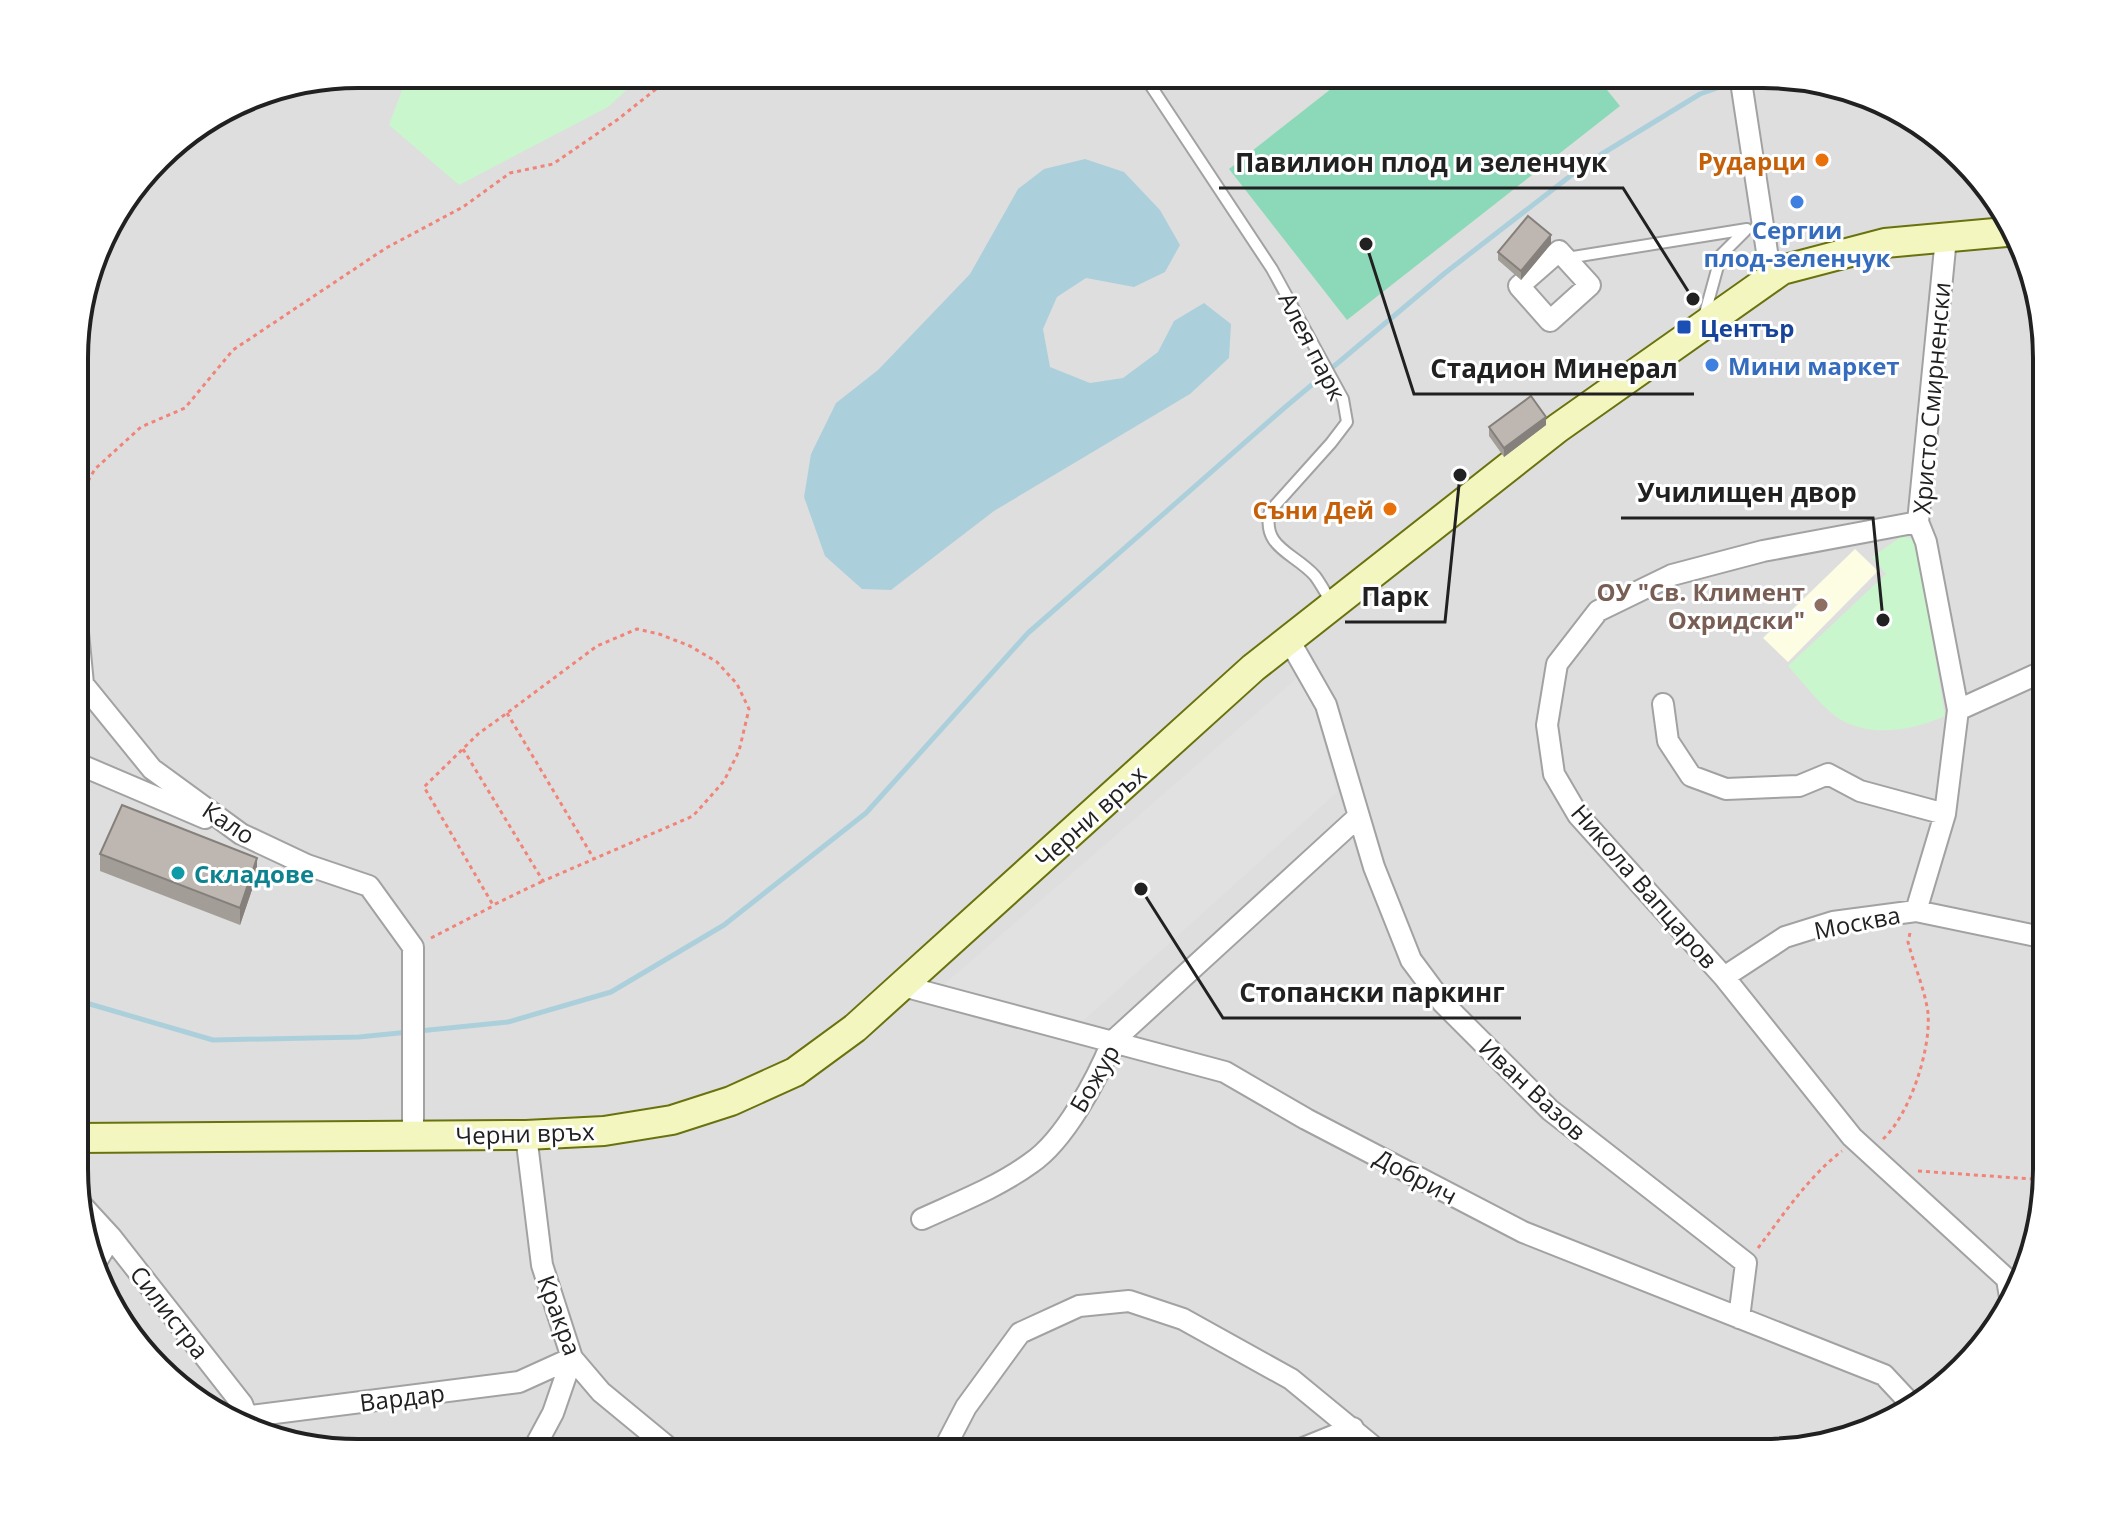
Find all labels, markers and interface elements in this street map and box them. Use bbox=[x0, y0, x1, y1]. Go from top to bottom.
callout: Павилион плод и зеленчук bbox=[1219, 138, 1623, 188]
text: Павилион плод и зеленчук bbox=[1235, 144, 1608, 180]
place label: Рударци bbox=[1698, 144, 1806, 177]
marker: Рударци bbox=[1813, 151, 1831, 169]
marker: Сергии плод-зеленчук bbox=[1788, 193, 1806, 211]
place label: Сергии плод-зеленчук bbox=[1704, 213, 1891, 274]
street label: Христо Смирненски bbox=[1904, 281, 1958, 515]
street label: Алея парк bbox=[1272, 286, 1355, 406]
place label: Център bbox=[1700, 311, 1794, 344]
marker: Център bbox=[1675, 318, 1693, 336]
callout: Стадион Минерал bbox=[1414, 344, 1694, 394]
place label: Мини маркет bbox=[1728, 349, 1900, 382]
text: Стадион Минерал bbox=[1430, 350, 1678, 386]
marker: Мини маркет bbox=[1703, 356, 1721, 374]
callout: Училищен двор bbox=[1621, 468, 1873, 518]
text: Училищен двор bbox=[1637, 474, 1857, 510]
place label: Съни Дей bbox=[1252, 493, 1374, 526]
marker: Съни Дей bbox=[1381, 500, 1399, 518]
callout: Парк bbox=[1345, 572, 1445, 622]
place label: ОУ "Св. Климент Охридски" bbox=[1596, 575, 1805, 636]
text: Парк bbox=[1361, 578, 1430, 614]
marker: ОУ "Св. Климент Охридски" bbox=[1812, 596, 1830, 614]
street label: Черни връх bbox=[1027, 757, 1153, 875]
street label: Кало bbox=[196, 793, 262, 851]
street label: Никола Вапцаров bbox=[1564, 797, 1726, 975]
place label: Складове bbox=[194, 857, 314, 890]
marker: Складове bbox=[169, 864, 187, 882]
street label: Москва bbox=[1811, 897, 1903, 947]
callout: Стопански паркинг bbox=[1223, 968, 1521, 1018]
text: Стопански паркинг bbox=[1239, 974, 1505, 1010]
street label: Иван Вазов bbox=[1472, 1031, 1594, 1147]
street label: Божур bbox=[1061, 1038, 1127, 1118]
street label: Черни връх bbox=[455, 1114, 595, 1152]
street label: Добрич bbox=[1369, 1140, 1463, 1212]
street label: Силистра bbox=[123, 1258, 217, 1366]
street label: Кракра bbox=[530, 1270, 590, 1360]
street label: Вардар bbox=[358, 1375, 446, 1419]

